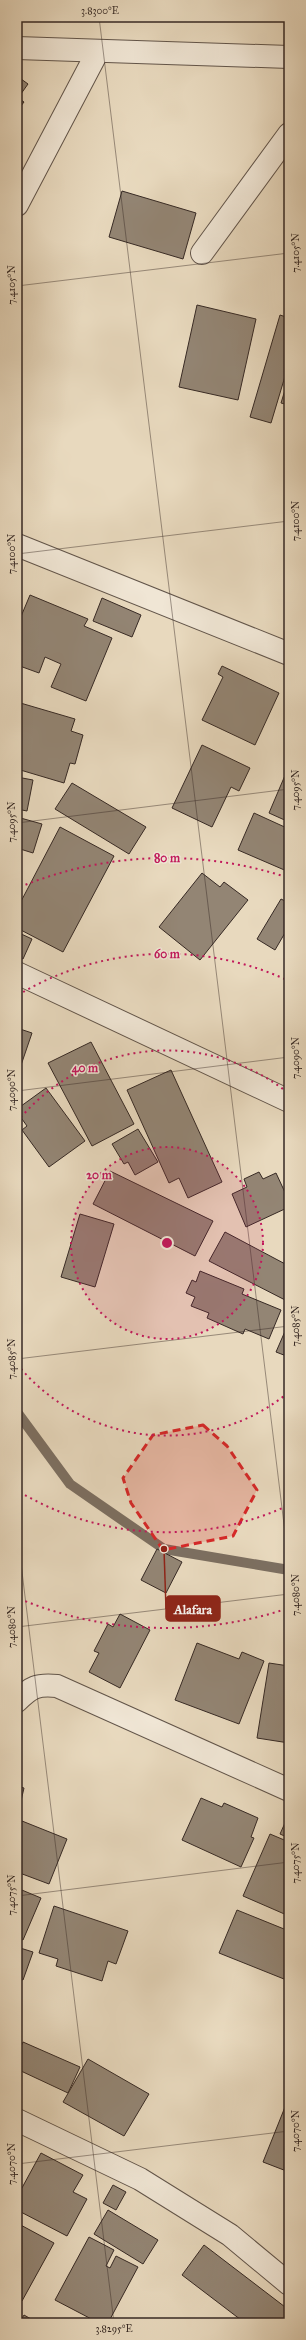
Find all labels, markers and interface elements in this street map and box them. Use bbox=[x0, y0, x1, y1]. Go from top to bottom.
text: 3.8300°E bbox=[81, 5, 119, 17]
text: 7.4105°N bbox=[290, 233, 302, 273]
text: 7.4105°N bbox=[6, 265, 18, 305]
text: 7.4100°N bbox=[290, 500, 302, 541]
text: 7.4100°N bbox=[6, 533, 18, 574]
text: 7.4095°N bbox=[290, 769, 302, 810]
text: 7.4095°N bbox=[6, 801, 18, 842]
text: 80 m bbox=[154, 851, 181, 865]
text: 60 m bbox=[154, 947, 181, 961]
text: 7.4090°N bbox=[290, 1036, 302, 1079]
text: 40 m bbox=[72, 1061, 99, 1076]
text: 7.4090°N bbox=[6, 1068, 18, 1111]
text: 20 m bbox=[86, 1168, 113, 1182]
centre of rings bbox=[160, 1236, 174, 1250]
text: 7.4085°N bbox=[290, 1305, 302, 1346]
text: 7.4085°N bbox=[6, 1338, 18, 1379]
text: 7.4080°N bbox=[290, 1573, 302, 1616]
callout: Alafara bbox=[166, 1596, 220, 1621]
text: Alafara bbox=[173, 1602, 213, 1618]
text: 7.4080°N bbox=[6, 1605, 18, 1648]
text: 7.4075°N bbox=[290, 1842, 302, 1883]
text: 7.4075°N bbox=[6, 1874, 18, 1915]
text: 7.4070°N bbox=[290, 2109, 302, 2152]
text: 7.4070°N bbox=[6, 2142, 18, 2185]
text: 3.8295°E bbox=[95, 2323, 133, 2335]

